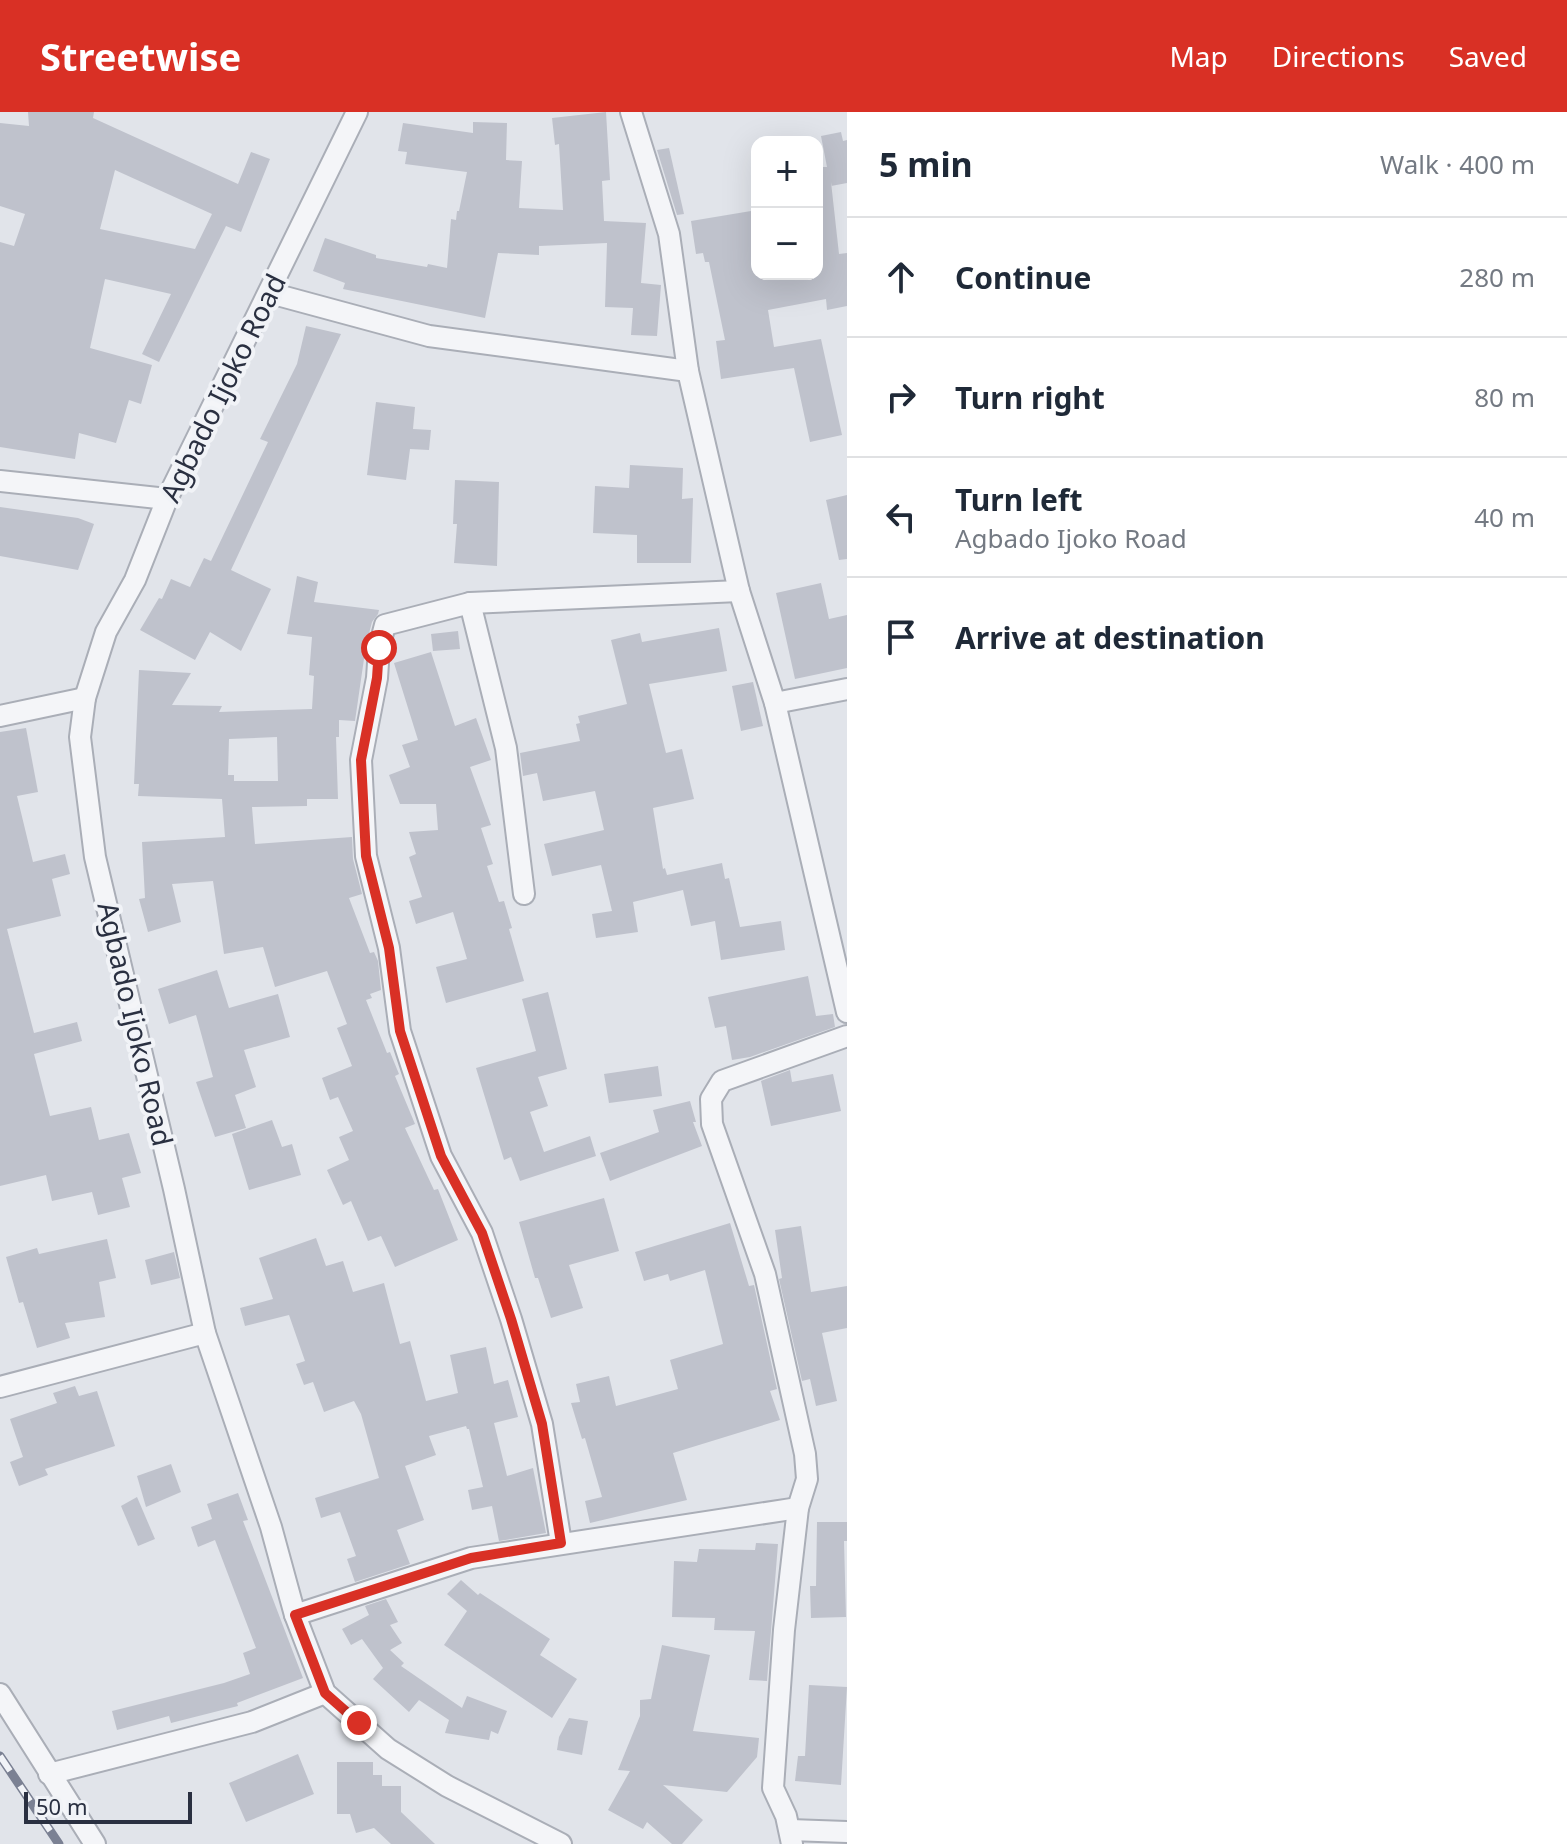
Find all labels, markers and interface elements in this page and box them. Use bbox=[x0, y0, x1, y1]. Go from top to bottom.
text: Streetwise bbox=[40, 30, 241, 82]
text: Map bbox=[1169, 37, 1228, 75]
text: Directions bbox=[1272, 37, 1405, 75]
text: Saved bbox=[1449, 37, 1527, 75]
map controls bbox=[751, 136, 823, 280]
button: + bbox=[751, 136, 823, 208]
text: 5 min bbox=[879, 141, 973, 187]
text: Walk · 400 m bbox=[1380, 146, 1535, 182]
button: − bbox=[751, 208, 823, 280]
icon: ahead bbox=[879, 255, 923, 299]
text: Continue bbox=[955, 257, 1091, 298]
text: 280 m bbox=[1459, 259, 1535, 295]
street label: Agbado Ijoko Road bbox=[150, 267, 294, 508]
icon: right bbox=[879, 375, 923, 419]
text: Turn right bbox=[955, 377, 1105, 418]
text: 80 m bbox=[1474, 379, 1535, 415]
text: Turn left bbox=[955, 479, 1083, 520]
icon: left bbox=[879, 495, 923, 539]
text: 40 m bbox=[1474, 499, 1535, 535]
text: Agbado Ijoko Road bbox=[955, 520, 1187, 556]
icon: arrive bbox=[879, 615, 923, 659]
text: Arrive at destination bbox=[955, 617, 1265, 658]
route start bbox=[361, 630, 397, 666]
street label: Agbado Ijoko Road bbox=[89, 898, 183, 1150]
route end bbox=[341, 1705, 377, 1741]
scale bar bbox=[24, 1788, 192, 1824]
text: 50 m bbox=[36, 1791, 87, 1821]

